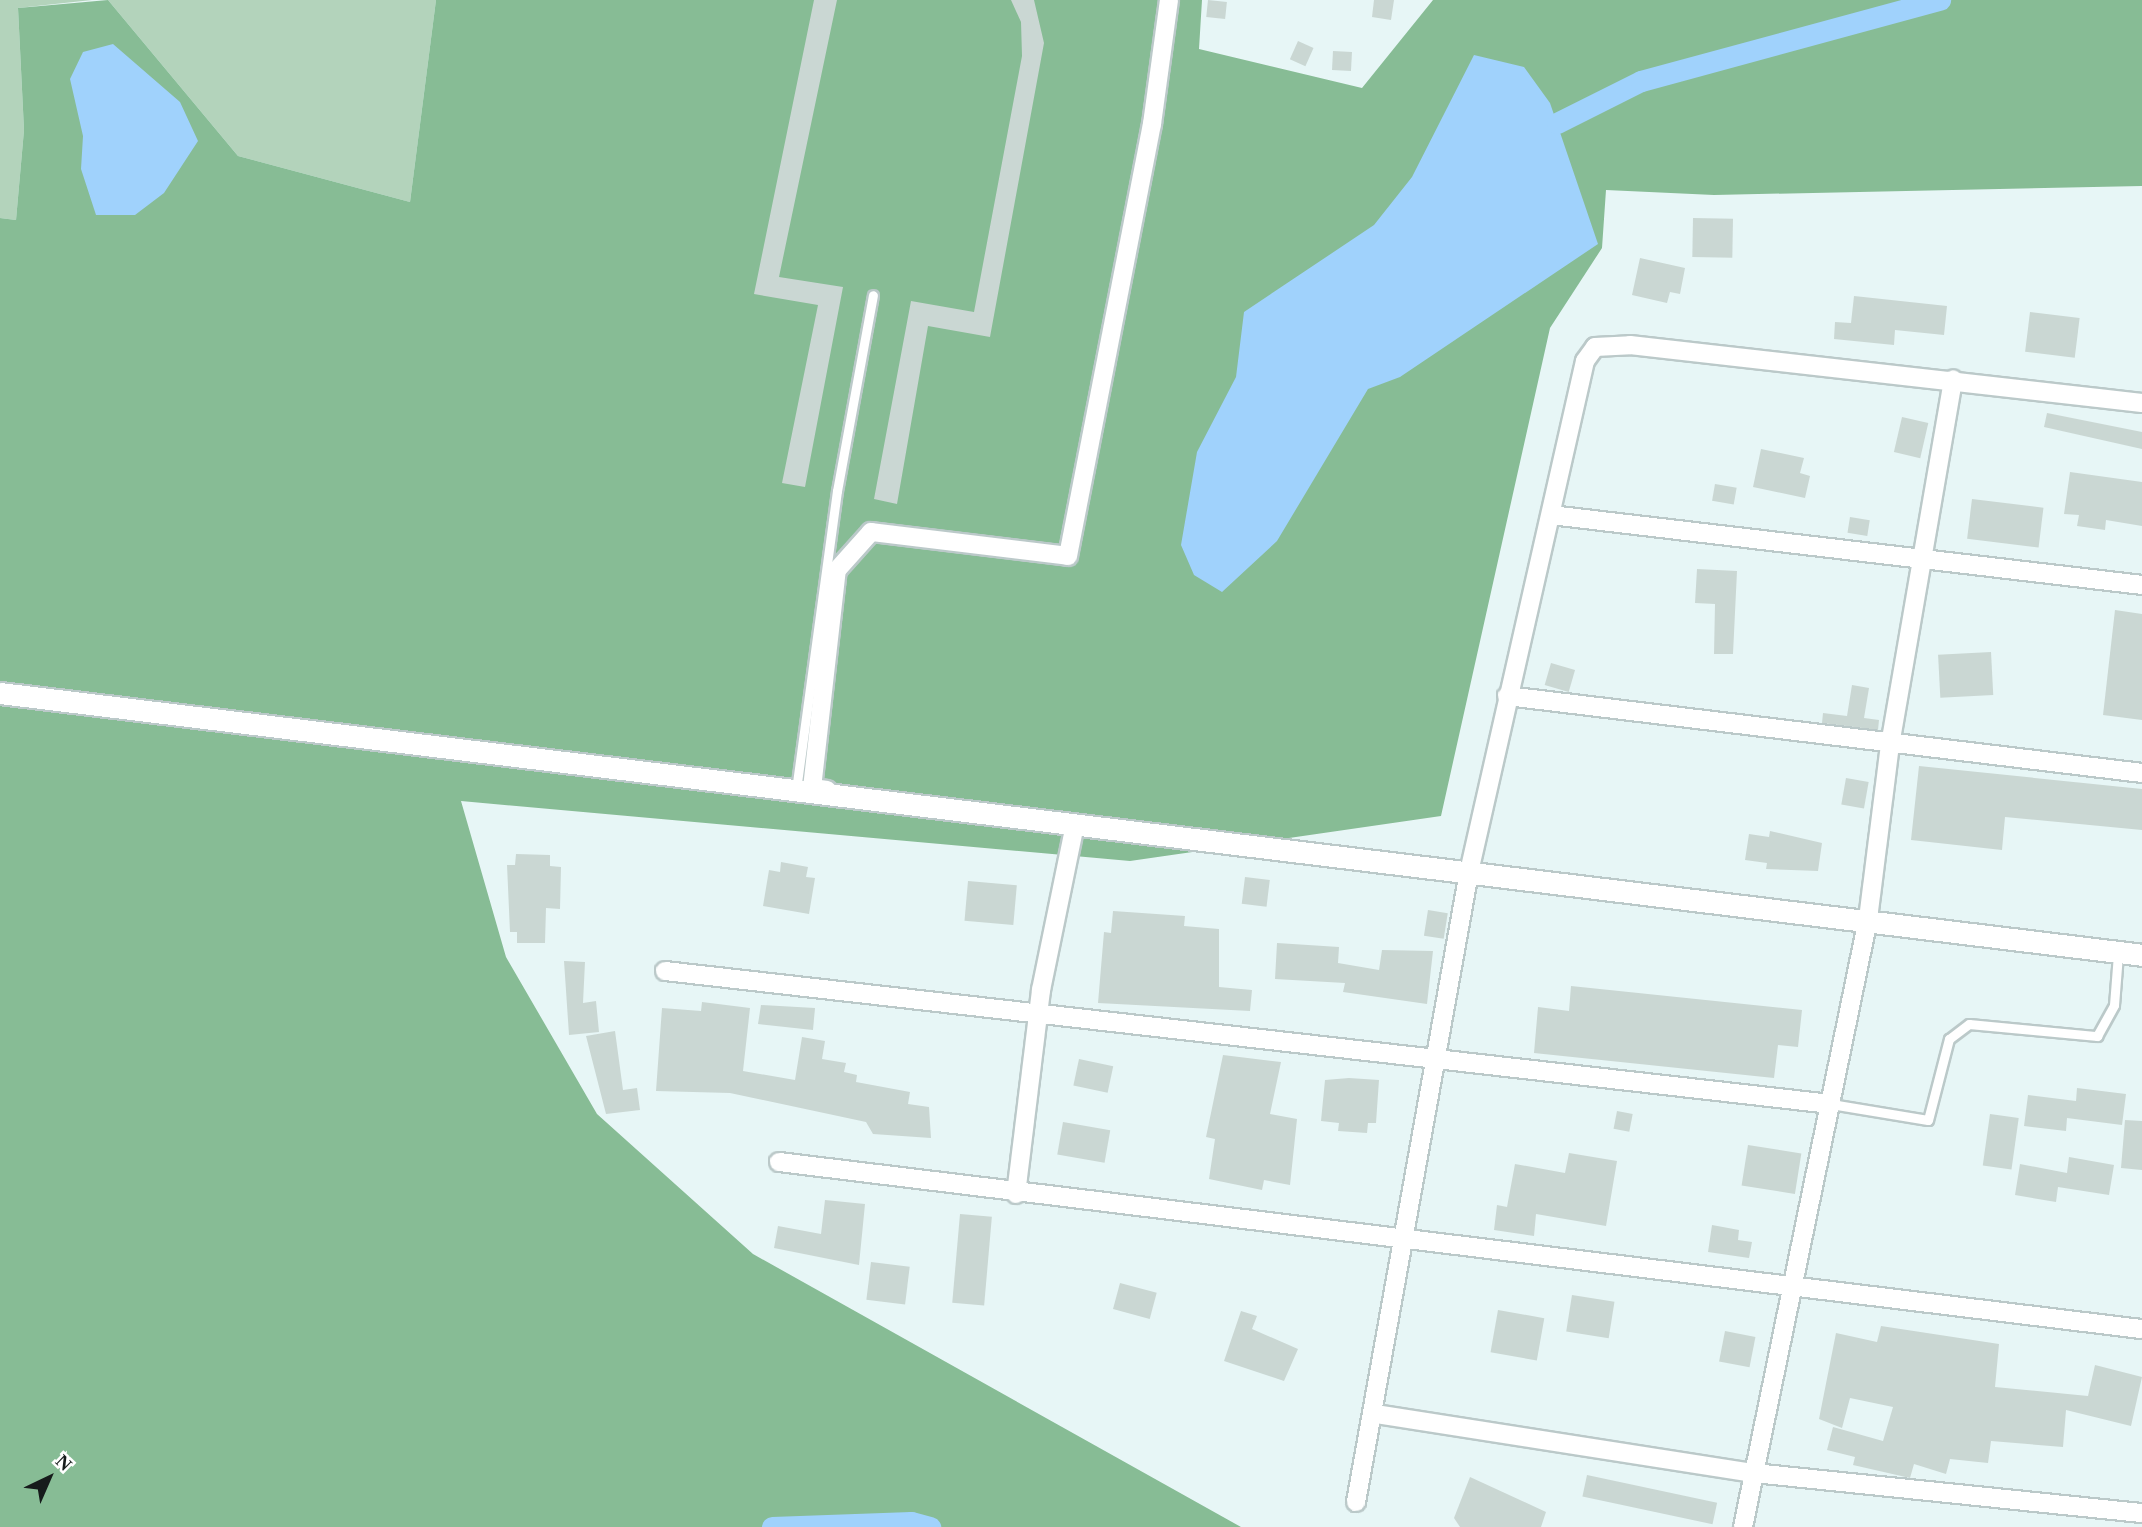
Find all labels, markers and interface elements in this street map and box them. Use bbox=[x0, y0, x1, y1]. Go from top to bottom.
north arrow bbox=[14, 1443, 84, 1513]
text: N bbox=[52, 1450, 76, 1475]

